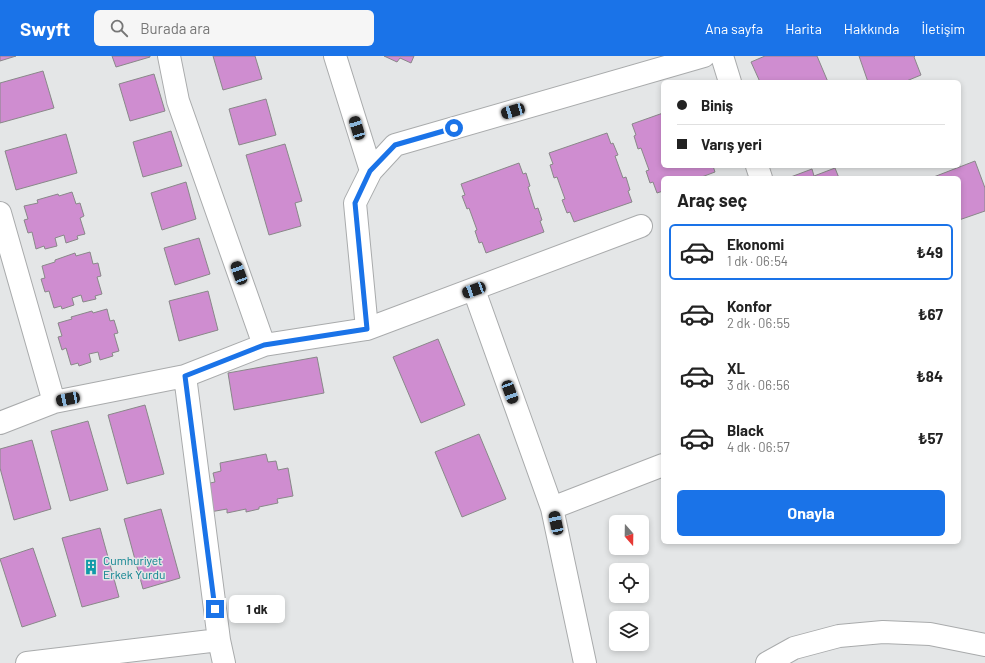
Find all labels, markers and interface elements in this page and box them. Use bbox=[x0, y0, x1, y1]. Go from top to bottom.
search box bbox=[94, 10, 374, 46]
text: Swyft bbox=[20, 17, 70, 40]
icon: search bbox=[108, 17, 130, 39]
text: Burada ara bbox=[140, 19, 210, 37]
text: Ana sayfa bbox=[705, 20, 763, 37]
text: Harita bbox=[785, 20, 822, 37]
text: Hakkında bbox=[844, 20, 899, 37]
text: İletişim bbox=[921, 20, 965, 37]
text: Biniş bbox=[701, 96, 733, 114]
car bbox=[500, 102, 526, 120]
car bbox=[348, 115, 366, 141]
route start bbox=[445, 119, 463, 137]
text: Varış yeri bbox=[701, 135, 762, 153]
text: Araç seç bbox=[677, 189, 747, 211]
icon: car bbox=[679, 234, 715, 270]
text: Ekonomi bbox=[727, 235, 784, 253]
text: ₺49 bbox=[916, 243, 943, 261]
text: 1 dk · 06:54 bbox=[727, 253, 788, 269]
car bbox=[229, 260, 249, 286]
car bbox=[461, 280, 487, 300]
icon: car bbox=[679, 296, 715, 332]
text: Konfor bbox=[727, 297, 772, 315]
text: ₺67 bbox=[918, 305, 943, 323]
text: 2 dk · 06:55 bbox=[727, 315, 790, 331]
icon: car bbox=[679, 358, 715, 394]
text: XL bbox=[727, 359, 745, 377]
text: ₺84 bbox=[916, 367, 943, 385]
text: 3 dk · 06:56 bbox=[727, 377, 790, 393]
car bbox=[500, 379, 520, 405]
car bbox=[55, 391, 81, 407]
icon: car bbox=[679, 420, 715, 456]
text: Black bbox=[727, 421, 764, 439]
text: ₺57 bbox=[918, 429, 943, 447]
text: 4 dk · 06:57 bbox=[727, 439, 790, 455]
button: Onayla bbox=[677, 490, 945, 536]
car bbox=[548, 510, 564, 536]
north arrow bbox=[609, 515, 649, 555]
map controls bbox=[609, 515, 649, 651]
place label: Cumhuriyet Erkek Yurdu bbox=[103, 553, 165, 581]
building icon: Cumhuriyet Erkek Yurdu bbox=[82, 558, 100, 576]
button: locate bbox=[609, 563, 649, 603]
callout: 1 dk bbox=[229, 595, 285, 623]
route end bbox=[206, 600, 224, 618]
text: 1 dk bbox=[246, 601, 268, 617]
button: layers bbox=[609, 611, 649, 651]

